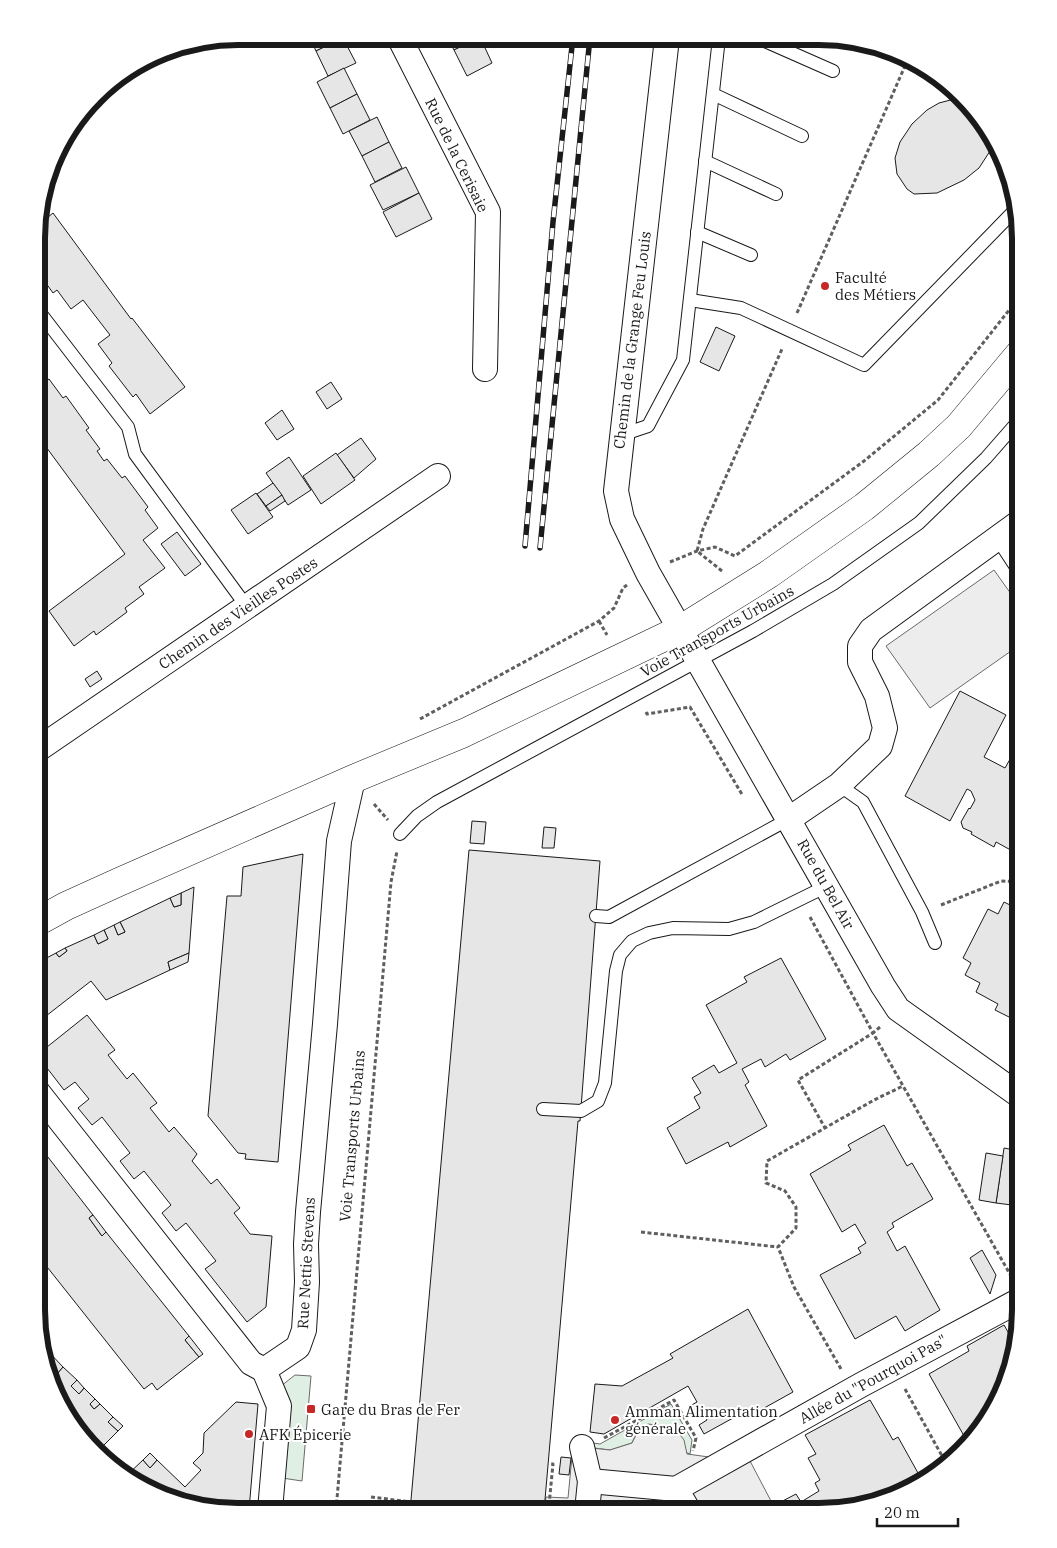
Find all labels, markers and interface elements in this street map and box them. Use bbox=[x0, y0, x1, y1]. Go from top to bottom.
street label: Rue de la Cerisaie bbox=[421, 95, 493, 215]
street label: Chemin de la Grange Feu Louis bbox=[609, 230, 655, 450]
place label: Faculté des Métiers bbox=[835, 268, 916, 304]
marker: Faculté des Métiers bbox=[819, 280, 831, 292]
street label: Chemin des Vieilles Postes bbox=[155, 553, 321, 673]
street label: Voie Transports Urbains bbox=[637, 581, 797, 681]
street label: Rue du Bel Air bbox=[793, 835, 859, 933]
street label: Voie Transports Urbains bbox=[335, 1049, 369, 1223]
street label: Rue Nettie Stevens bbox=[293, 1197, 319, 1329]
street label: Allée du "Pourquoi Pas" bbox=[796, 1330, 950, 1428]
place label: Gare du Bras de Fer bbox=[321, 1400, 460, 1419]
place label: Amman Alimentation générale bbox=[625, 1402, 778, 1438]
marker: Gare du Bras de Fer bbox=[305, 1403, 317, 1415]
marker: Amman Alimentation générale bbox=[609, 1414, 621, 1426]
place label: AFK Épicerie bbox=[259, 1425, 351, 1444]
marker: AFK Épicerie bbox=[243, 1428, 255, 1440]
scale bar bbox=[877, 1496, 958, 1528]
text: 20 m bbox=[884, 1503, 920, 1522]

